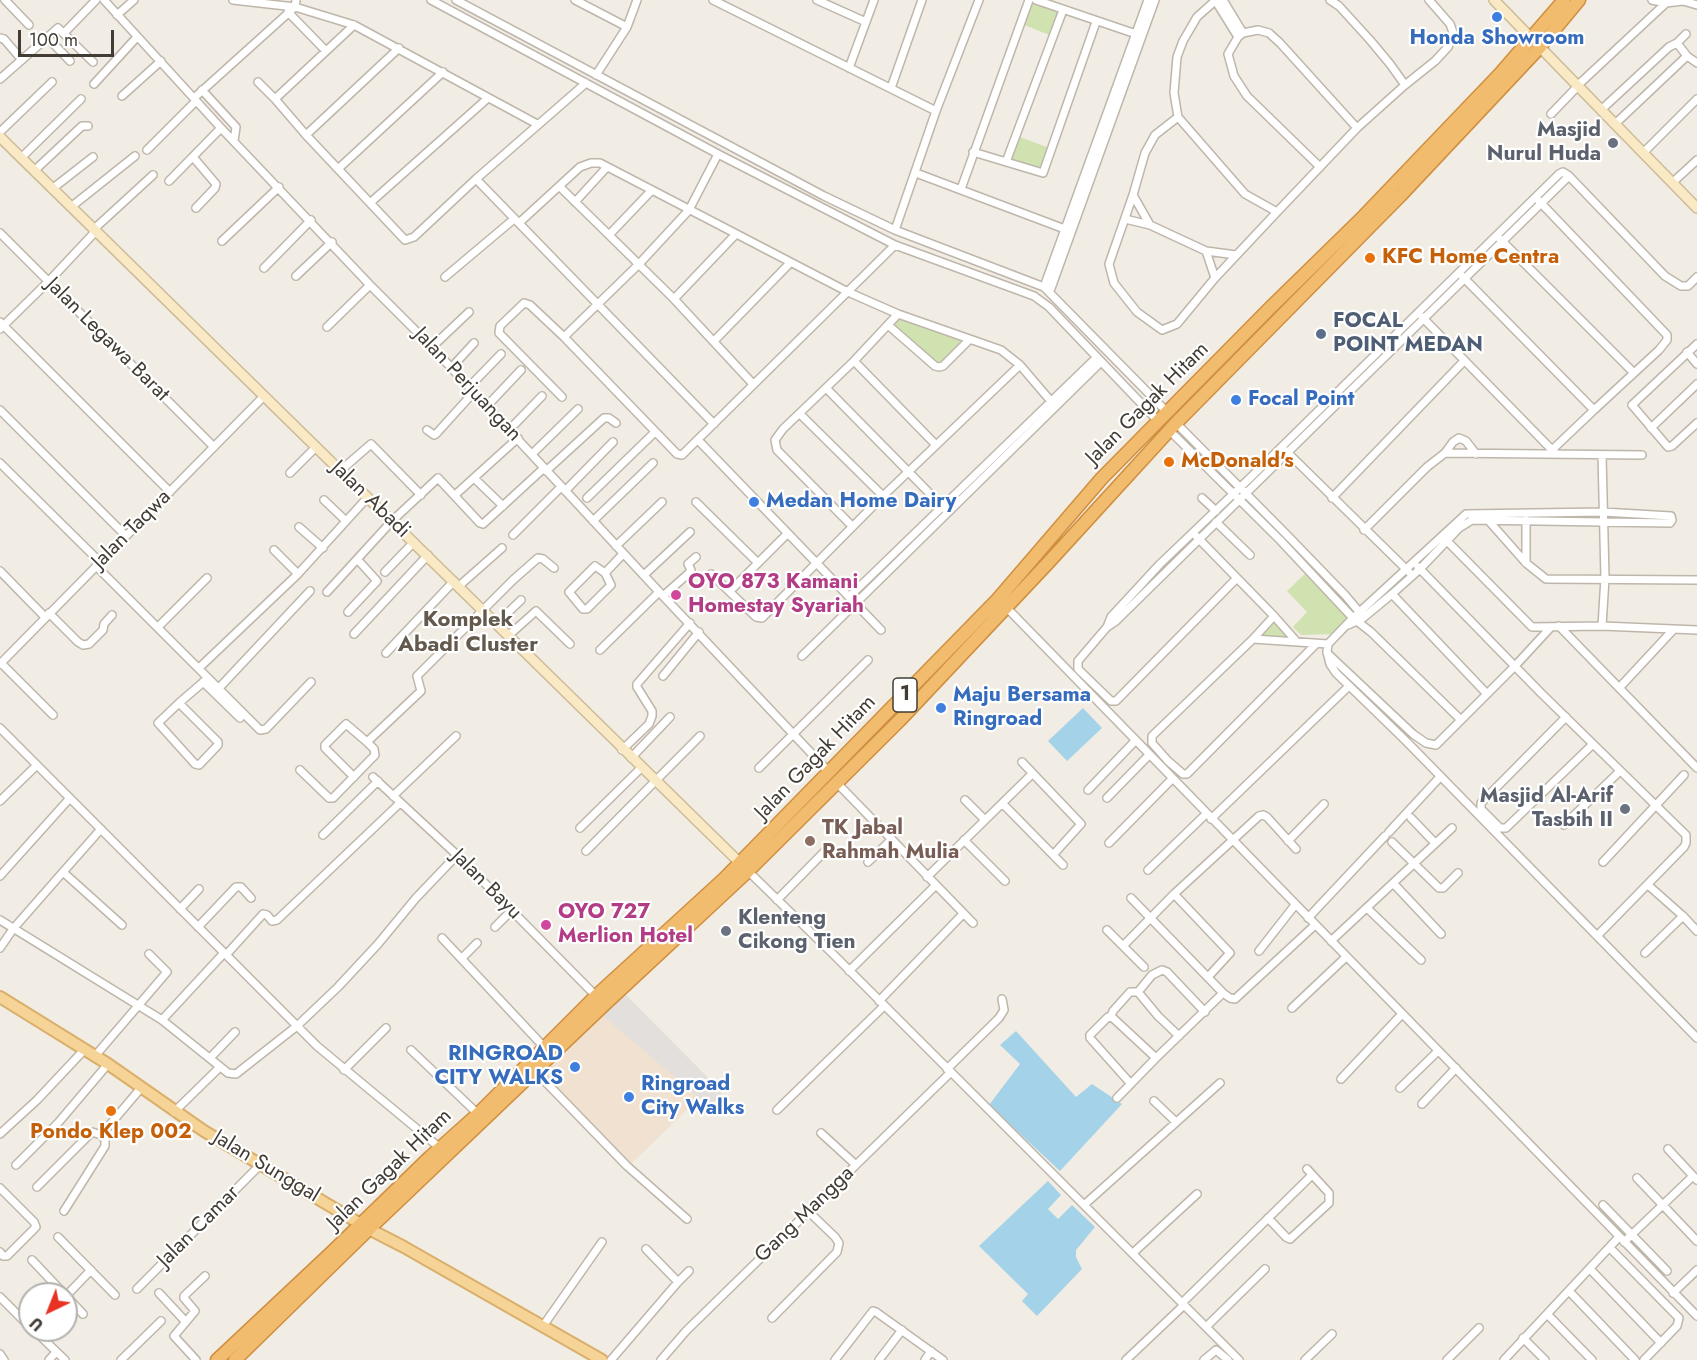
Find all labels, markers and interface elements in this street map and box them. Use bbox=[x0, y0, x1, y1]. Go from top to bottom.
marker: Honda Showroom bbox=[1490, 10, 1504, 24]
scale bar bbox=[21, 18, 117, 56]
place label: Honda Showroom bbox=[1410, 26, 1584, 52]
text: 100 m bbox=[29, 27, 78, 53]
place label: Masjid Nurul Huda bbox=[1487, 118, 1601, 168]
marker: Masjid Nurul Huda bbox=[1606, 136, 1620, 150]
place label: KFC Home Centra bbox=[1382, 245, 1559, 271]
marker: KFC Home Centra bbox=[1363, 251, 1377, 265]
street label: Jalan Legawa Barat bbox=[40, 273, 174, 407]
place label: FOCAL POINT MEDAN bbox=[1333, 309, 1483, 359]
street label: Jalan Perjuangan bbox=[408, 323, 526, 447]
marker: FOCAL POINT MEDAN bbox=[1314, 327, 1328, 341]
street label: Jalan Gagak Hitam bbox=[1081, 337, 1215, 471]
place label: Focal Point bbox=[1248, 387, 1354, 413]
marker: Focal Point bbox=[1229, 393, 1243, 407]
place label: McDonald's bbox=[1181, 449, 1294, 475]
marker: McDonald's bbox=[1162, 455, 1176, 469]
street label: Jalan Abadi bbox=[325, 456, 415, 544]
street label: Jalan Taqwa bbox=[87, 485, 177, 575]
place label: Medan Home Dairy bbox=[766, 489, 957, 515]
marker: Medan Home Dairy bbox=[747, 495, 761, 509]
place label: OYO 873 Kamani Homestay Syariah bbox=[688, 570, 864, 620]
marker: OYO 873 Kamani Homestay Syariah bbox=[669, 588, 683, 602]
district label: Komplek Abadi Cluster bbox=[398, 608, 538, 660]
road number: 1 bbox=[893, 678, 917, 712]
place label: Maju Bersama Ringroad bbox=[953, 683, 1091, 733]
street label: Jalan Gagak Hitam bbox=[750, 690, 882, 826]
marker: Maju Bersama Ringroad bbox=[934, 701, 948, 715]
place label: Masjid Al-Arif Tasbih II bbox=[1480, 784, 1613, 834]
marker: Masjid Al-Arif Tasbih II bbox=[1618, 802, 1632, 816]
place label: TK Jabal Rahmah Mulia bbox=[822, 816, 959, 866]
marker: TK Jabal Rahmah Mulia bbox=[803, 834, 817, 848]
street label: Jalan Bayu bbox=[445, 844, 527, 926]
place label: OYO 727 Merlion Hotel bbox=[558, 900, 693, 950]
place label: Klenteng Cikong Tien bbox=[738, 906, 856, 956]
marker: OYO 727 Merlion Hotel bbox=[539, 918, 553, 932]
marker: Klenteng Cikong Tien bbox=[719, 924, 733, 938]
place label: RINGROAD CITY WALKS bbox=[434, 1042, 563, 1092]
marker: RINGROAD CITY WALKS bbox=[568, 1060, 582, 1074]
place label: Ringroad City Walks bbox=[641, 1072, 744, 1122]
marker: Ringroad City Walks bbox=[622, 1090, 636, 1104]
marker: Pondo Klep 002 bbox=[104, 1104, 118, 1118]
street label: Jalan Gagak Hitam bbox=[322, 1104, 458, 1236]
place label: Pondo Klep 002 bbox=[30, 1120, 192, 1146]
street label: Jalan Sunggal bbox=[208, 1125, 324, 1209]
street label: Gang Mangga bbox=[750, 1162, 860, 1268]
street label: Jalan Camar bbox=[153, 1181, 245, 1273]
north arrow bbox=[18, 1282, 78, 1342]
text: U bbox=[25, 1312, 49, 1336]

